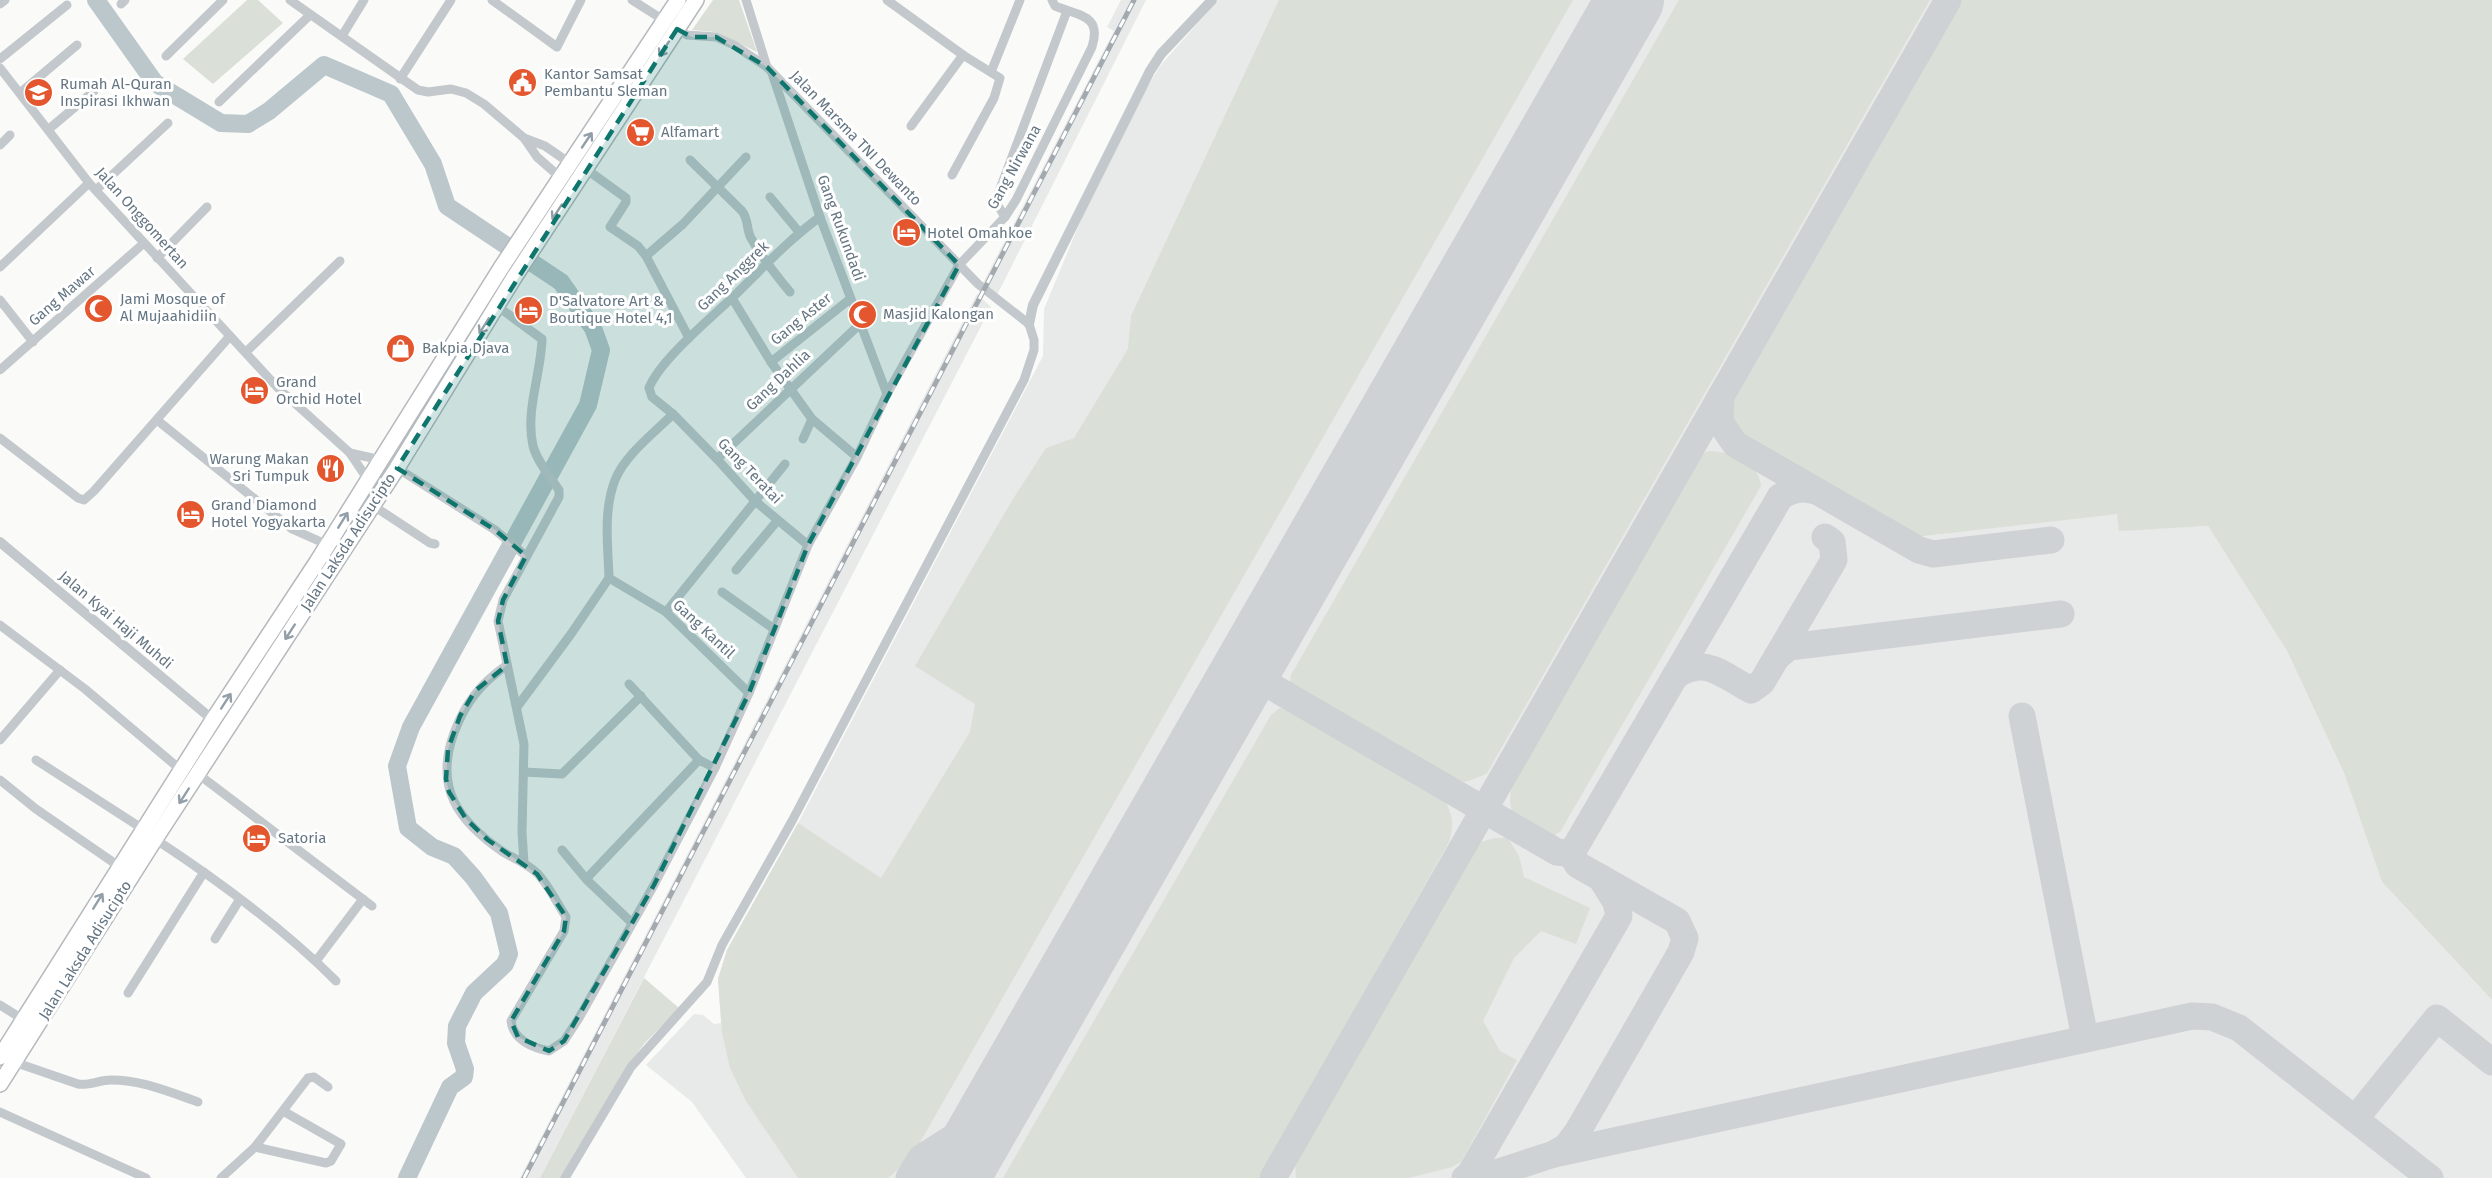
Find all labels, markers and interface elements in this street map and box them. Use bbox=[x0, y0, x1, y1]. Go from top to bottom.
one-way arrow bbox=[658, 40, 670, 57]
place label: Kantor Samsat Pembantu Sleman bbox=[544, 65, 668, 100]
public building icon: Kantor Samsat Pembantu Sleman bbox=[507, 67, 539, 99]
street label: Jalan Marsma TNI Dewanto bbox=[787, 67, 925, 209]
place label: Rumah Al-Quran Inspirasi Ikhwan bbox=[60, 75, 172, 110]
school or university icon: Rumah Al-Quran Inspirasi Ikhwan bbox=[23, 77, 55, 109]
supermarket icon: Alfamart bbox=[624, 116, 656, 148]
street label: Gang Nirwana bbox=[983, 121, 1045, 213]
place label: Alfamart bbox=[661, 123, 720, 141]
one-way arrow bbox=[581, 132, 593, 149]
street label: Jalan Onggomertan bbox=[92, 164, 192, 272]
street label: Gang Rukundadi bbox=[813, 173, 869, 283]
one-way arrow bbox=[551, 203, 563, 220]
hotel icon: Hotel Omahkoe bbox=[890, 217, 922, 249]
place label: Hotel Omahkoe bbox=[927, 224, 1032, 242]
street label: Gang Anggrek bbox=[694, 237, 773, 315]
street label: Gang Mawar bbox=[25, 262, 99, 330]
street label: Gang Aster bbox=[767, 289, 835, 349]
place label: Jami Mosque of Al Mujaahidiin bbox=[120, 290, 226, 325]
mosque icon: Jami Mosque of Al Mujaahidiin bbox=[83, 292, 115, 324]
place label: D'Salvatore Art & Boutique Hotel 4,1 bbox=[549, 292, 672, 327]
hotel icon: D'Salvatore Art & Boutique Hotel 4,1 bbox=[512, 294, 544, 326]
mosque icon: Masjid Kalongan bbox=[846, 298, 878, 330]
place label: Masjid Kalongan bbox=[883, 305, 994, 323]
one-way arrow bbox=[478, 317, 490, 334]
shop icon: Bakpia Djava bbox=[385, 332, 417, 364]
place label: Bakpia Djava bbox=[422, 339, 509, 357]
street label: Gang Dahlia bbox=[742, 346, 814, 414]
place label: Grand Orchid Hotel bbox=[276, 373, 362, 408]
hotel icon: Grand Orchid Hotel bbox=[239, 375, 271, 407]
street label: Gang Teratai bbox=[714, 434, 786, 508]
place label: Warung Makan Sri Tumpuk bbox=[210, 450, 309, 485]
restaurant icon: Warung Makan Sri Tumpuk bbox=[314, 452, 346, 484]
street label: Jalan Laksda Adisucipto bbox=[297, 470, 399, 614]
place label: Grand Diamond Hotel Yogyakarta bbox=[211, 496, 326, 531]
hotel icon: Grand Diamond Hotel Yogyakarta bbox=[174, 498, 206, 530]
one-way arrow bbox=[338, 512, 350, 529]
street label: Jalan Kyai Haji Muhdi bbox=[55, 567, 177, 673]
street label: Gang Kantil bbox=[669, 596, 739, 663]
one-way arrow bbox=[283, 623, 295, 640]
one-way arrow bbox=[220, 693, 232, 710]
one-way arrow bbox=[177, 787, 190, 804]
hotel icon: Satoria bbox=[241, 822, 273, 854]
place label: Satoria bbox=[278, 829, 326, 847]
street label: Jalan Laksda Adisucipto bbox=[35, 877, 135, 1023]
one-way arrow bbox=[92, 893, 104, 910]

